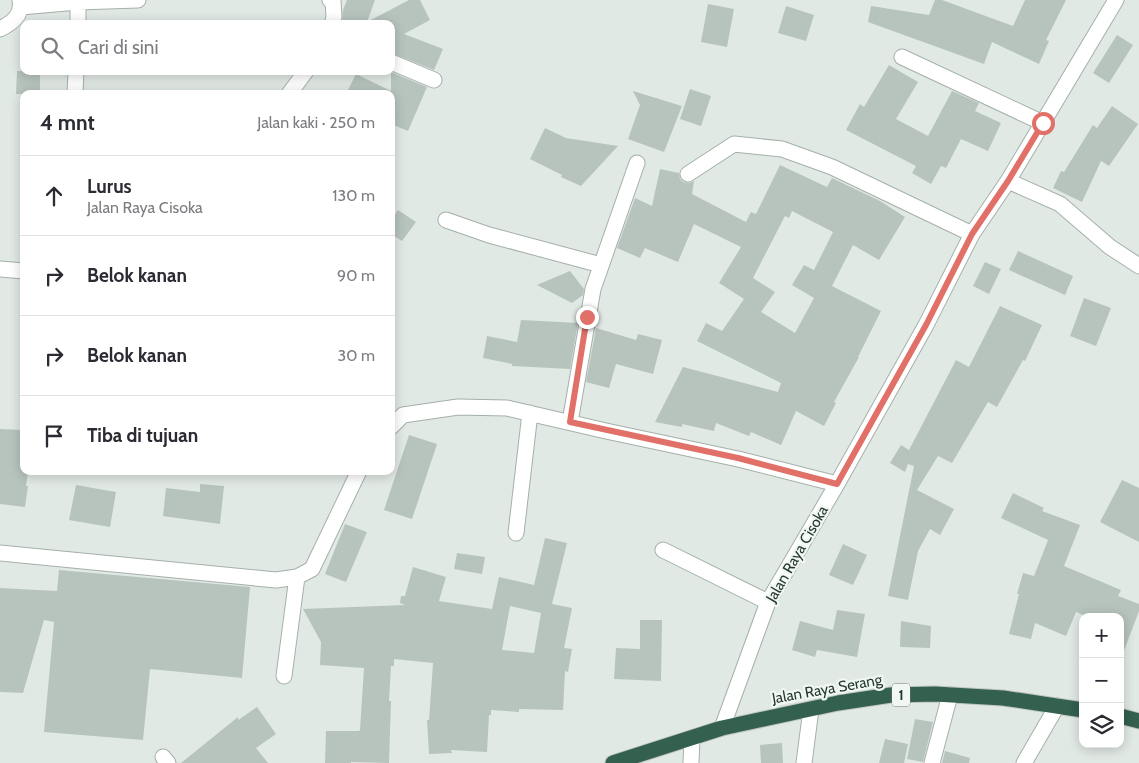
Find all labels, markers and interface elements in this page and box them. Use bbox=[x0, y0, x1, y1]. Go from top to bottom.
search box bbox=[20, 20, 395, 75]
icon: search bbox=[38, 34, 66, 62]
text: Cari di sini bbox=[78, 36, 159, 59]
text: 4 mnt bbox=[40, 110, 95, 135]
route start bbox=[1032, 112, 1055, 135]
text: Jalan kaki · 250 m bbox=[257, 113, 375, 132]
text: Lurus bbox=[87, 175, 132, 198]
icon: ahead bbox=[40, 182, 68, 210]
text: 130 m bbox=[332, 186, 375, 205]
text: Jalan Raya Cisoka bbox=[87, 198, 203, 217]
icon: right bbox=[40, 262, 68, 290]
text: Belok kanan bbox=[87, 264, 187, 287]
text: 90 m bbox=[337, 266, 375, 285]
route end bbox=[576, 306, 599, 329]
icon: right bbox=[40, 342, 68, 370]
text: Belok kanan bbox=[87, 344, 187, 367]
text: 30 m bbox=[338, 346, 375, 365]
icon: arrive bbox=[40, 422, 68, 450]
text: Tiba di tujuan bbox=[87, 424, 198, 447]
street label: Jalan Raya Cisoka bbox=[762, 502, 832, 606]
map controls bbox=[1079, 613, 1124, 748]
button: + bbox=[1079, 613, 1124, 658]
button: − bbox=[1079, 658, 1124, 703]
street label: Jalan Raya Serang bbox=[770, 670, 884, 708]
road number: 1 bbox=[892, 684, 910, 706]
button: layers bbox=[1079, 703, 1124, 748]

